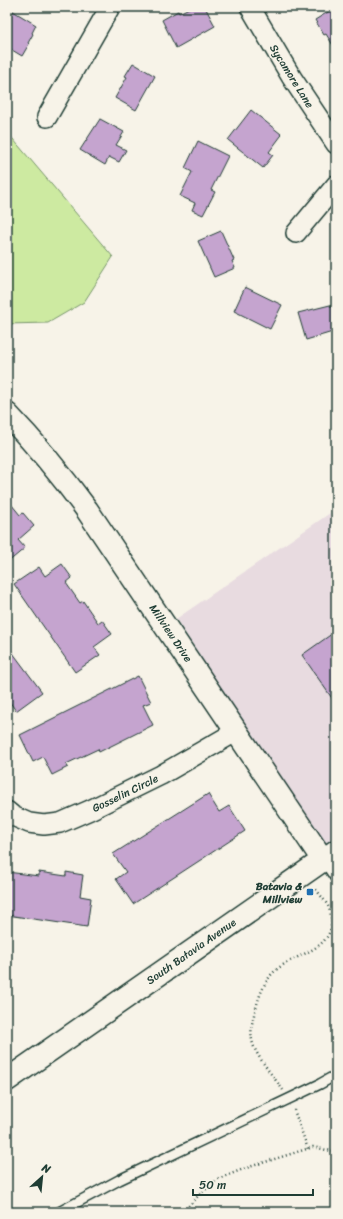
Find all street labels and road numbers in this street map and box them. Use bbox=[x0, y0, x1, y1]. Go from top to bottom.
street label: Sycamore Lane bbox=[264, 40, 319, 112]
street label: Millview Drive bbox=[144, 600, 197, 667]
street label: Gosselin Circle bbox=[89, 769, 162, 818]
street label: South Batavia Avenue bbox=[142, 913, 241, 990]

